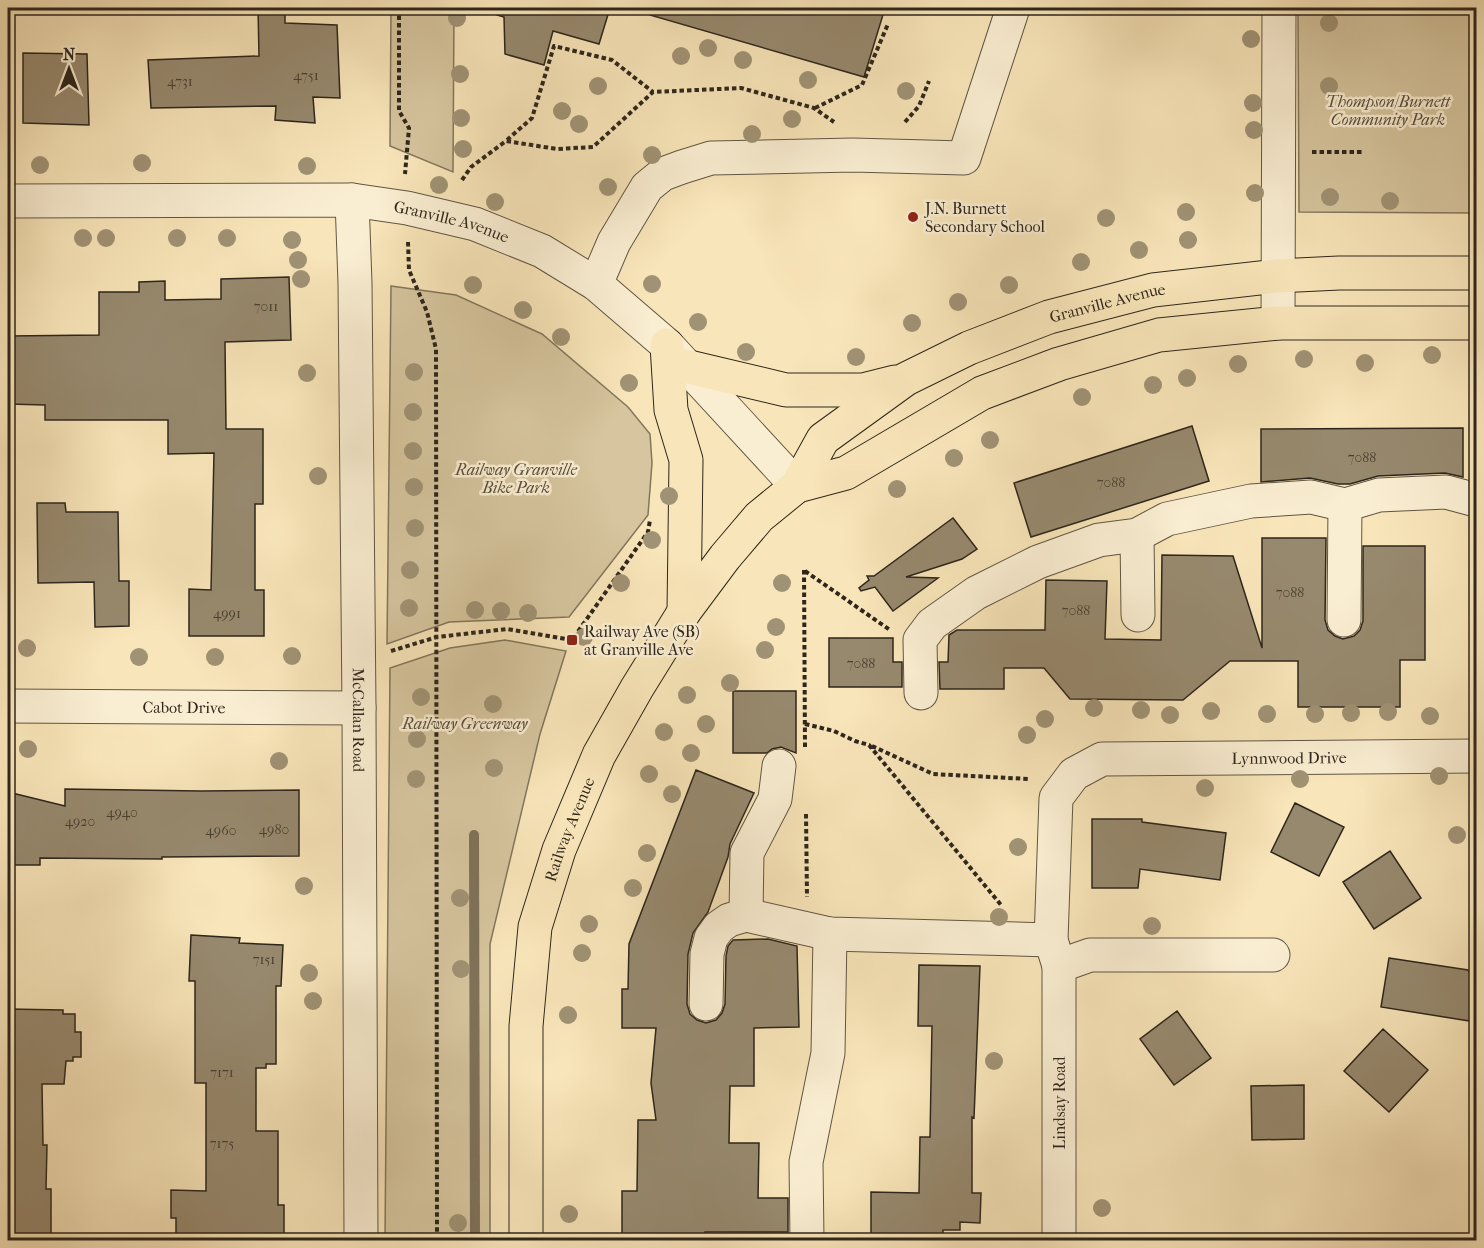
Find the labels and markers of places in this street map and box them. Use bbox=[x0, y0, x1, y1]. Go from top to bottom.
place label: J.N. Burnett Secondary School bbox=[923, 199, 1046, 236]
marker: J.N. Burnett Secondary School bbox=[906, 210, 920, 224]
place label: Railway Ave (SB) at Granville Ave bbox=[584, 622, 700, 659]
marker: Railway Ave (SB) at Granville Ave bbox=[565, 633, 579, 647]

